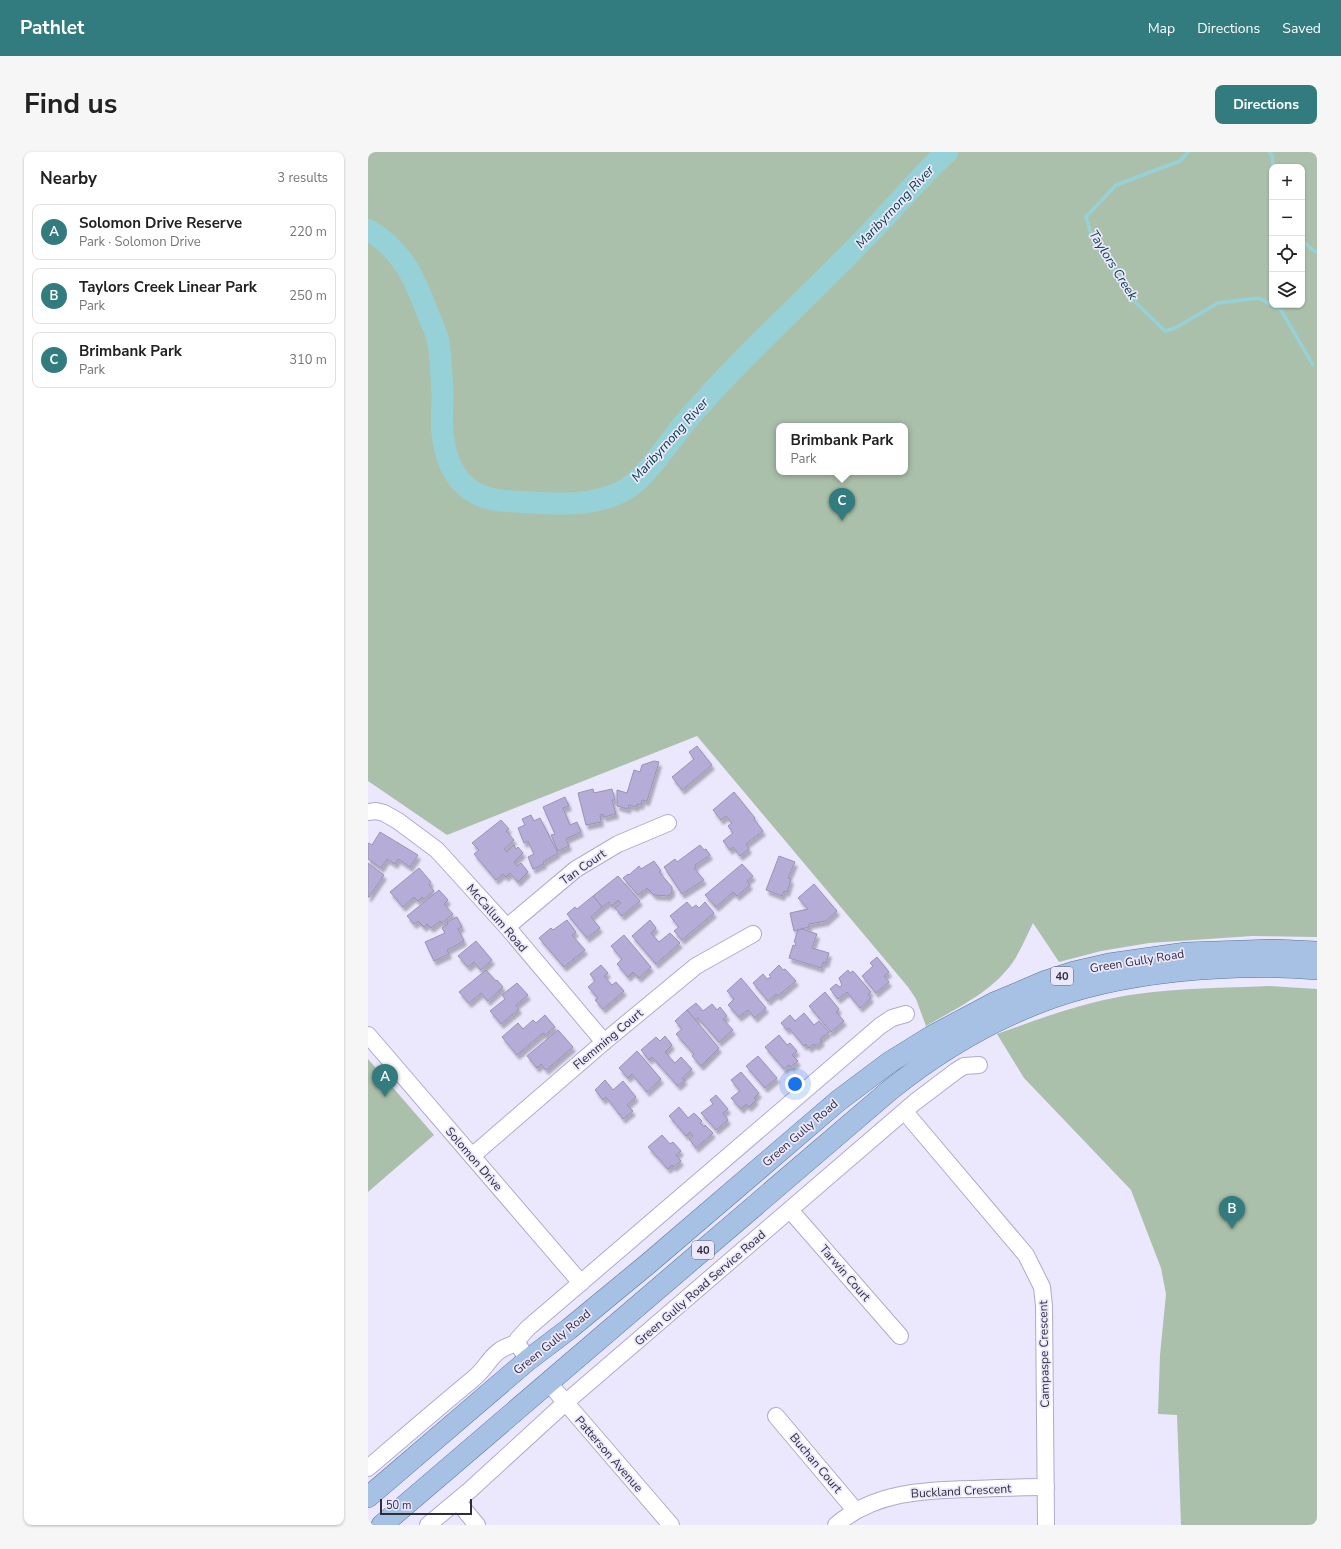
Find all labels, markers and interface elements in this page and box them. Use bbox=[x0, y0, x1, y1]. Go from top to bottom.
text: Pathlet bbox=[20, 15, 84, 41]
text: Map bbox=[1148, 19, 1175, 38]
text: Directions bbox=[1197, 19, 1260, 38]
text: Saved bbox=[1282, 19, 1321, 38]
text: Find us bbox=[24, 85, 118, 123]
button: Directions bbox=[1215, 85, 1317, 124]
water label: Maribyrnong River bbox=[852, 161, 938, 252]
map controls bbox=[1269, 164, 1305, 308]
button: + bbox=[1269, 164, 1305, 200]
text: Nearby bbox=[40, 167, 97, 190]
text: 3 results bbox=[277, 169, 328, 187]
button: − bbox=[1269, 200, 1305, 236]
text: Solomon Drive Reserve bbox=[79, 213, 242, 233]
text: A bbox=[49, 223, 59, 241]
text: 220 m bbox=[289, 223, 327, 241]
water label: Taylors Creek bbox=[1084, 227, 1142, 304]
text: Park · Solomon Drive bbox=[79, 233, 201, 251]
button: locate bbox=[1269, 236, 1305, 272]
button: layers bbox=[1269, 272, 1305, 308]
text: Taylors Creek Linear Park bbox=[79, 277, 257, 297]
text: B bbox=[50, 287, 58, 305]
text: 250 m bbox=[289, 287, 327, 305]
text: Park bbox=[79, 297, 105, 315]
text: Brimbank Park bbox=[79, 341, 182, 361]
text: C bbox=[50, 351, 58, 369]
text: 310 m bbox=[289, 351, 327, 369]
text: Park bbox=[79, 361, 105, 379]
water label: Maribyrnong River bbox=[627, 394, 713, 486]
popup bbox=[776, 423, 908, 475]
text: Brimbank Park bbox=[791, 430, 893, 450]
text: Park bbox=[791, 450, 817, 468]
pin: C bbox=[829, 488, 855, 521]
street label: Tan Court bbox=[557, 845, 610, 889]
street label: McCallum Road bbox=[463, 881, 531, 955]
street label: Green Gully Road bbox=[1089, 946, 1185, 976]
road number: 40 bbox=[1051, 967, 1073, 985]
street label: Flemming Court bbox=[570, 1005, 647, 1073]
pin: A bbox=[372, 1064, 398, 1097]
your location bbox=[785, 1074, 805, 1094]
street label: Green Gully Road bbox=[759, 1096, 841, 1170]
street label: Solomon Drive bbox=[442, 1124, 506, 1194]
pin: B bbox=[1219, 1196, 1245, 1229]
street label: Green Gully Road Service Road bbox=[631, 1227, 769, 1349]
road number: 40 bbox=[692, 1241, 714, 1259]
street label: Tarwin Court bbox=[816, 1241, 875, 1305]
street label: Campaspe Crescent bbox=[1035, 1299, 1053, 1408]
street label: Green Gully Road bbox=[510, 1306, 594, 1378]
street label: Patterson Avenue bbox=[572, 1413, 646, 1495]
street label: Buchan Court bbox=[786, 1430, 846, 1497]
street label: Buckland Crescent bbox=[910, 1480, 1012, 1502]
scale bar bbox=[380, 1497, 472, 1516]
text: 50 m bbox=[386, 1498, 411, 1513]

